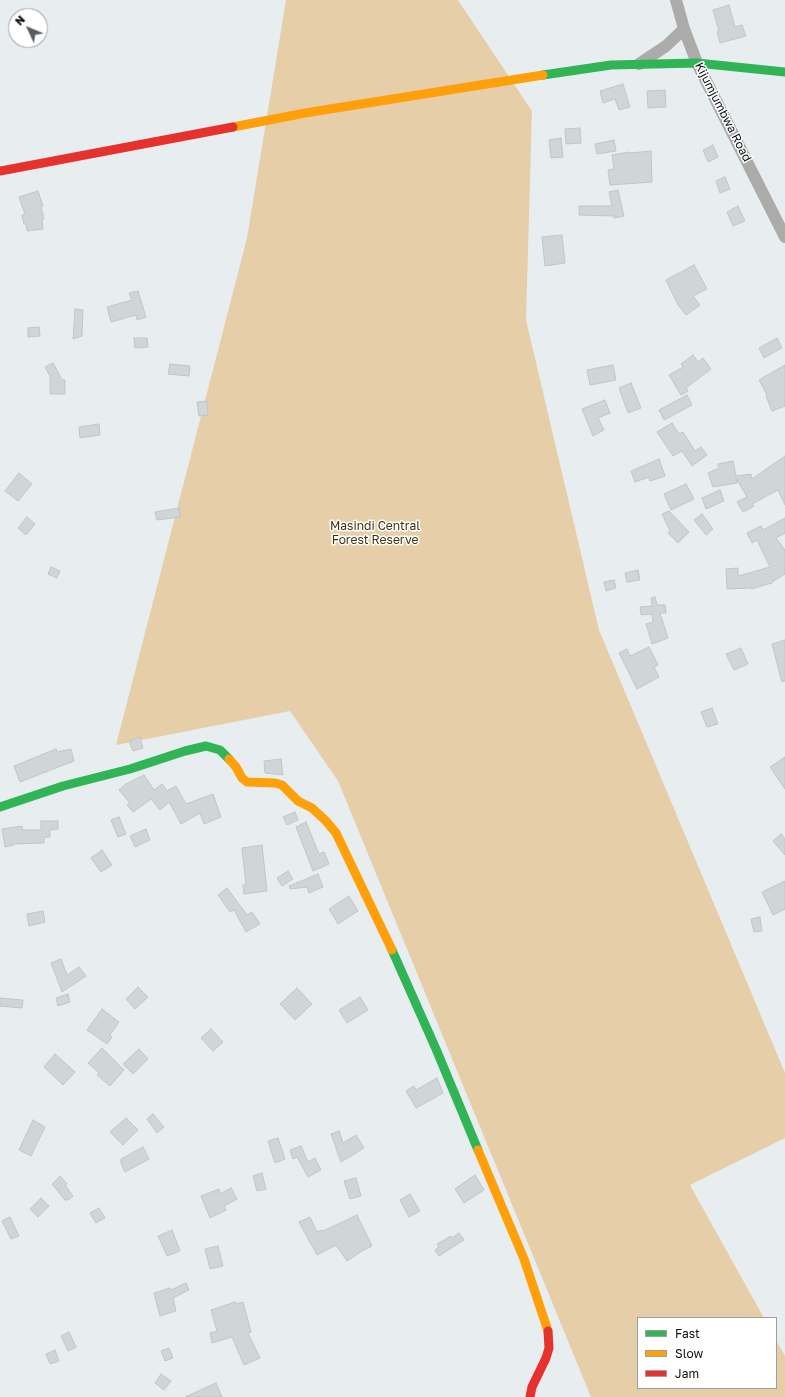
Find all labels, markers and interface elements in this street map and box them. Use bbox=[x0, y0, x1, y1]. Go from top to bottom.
north arrow bbox=[8, 8, 48, 48]
text: N bbox=[12, 12, 27, 28]
street label: Kijumjumbwa Road bbox=[692, 60, 754, 164]
park label: Masindi Central Forest Reserve bbox=[330, 519, 420, 547]
legend bbox=[637, 1317, 777, 1389]
text: Fast bbox=[675, 1326, 700, 1341]
text: Slow bbox=[675, 1346, 703, 1361]
text: Jam bbox=[675, 1366, 699, 1381]

